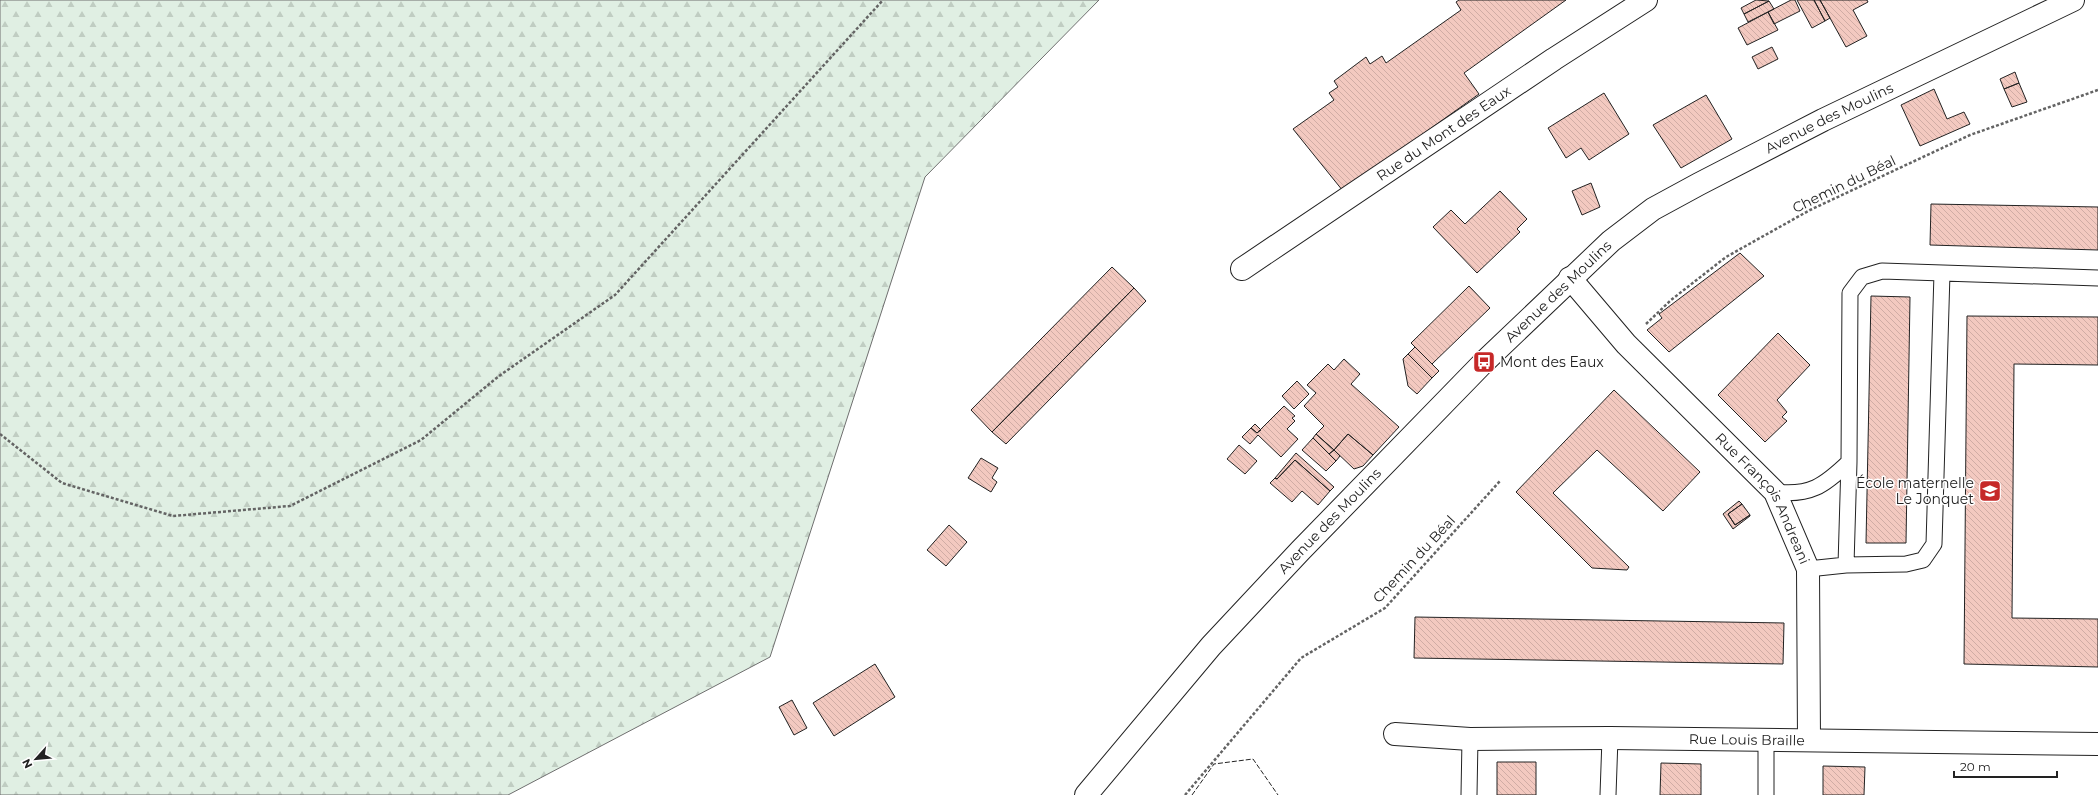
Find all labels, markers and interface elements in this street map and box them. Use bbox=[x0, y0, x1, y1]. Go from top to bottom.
street label: Avenue des Moulins bbox=[1762, 79, 1896, 157]
street label: Rue du Mont des Eaux bbox=[1373, 81, 1515, 185]
street label: Chemin du Béal bbox=[1789, 151, 1899, 217]
street label: Avenue des Moulins bbox=[1501, 236, 1615, 346]
bus stop icon: Mont des Eaux bbox=[1471, 349, 1497, 375]
place label: Mont des Eaux bbox=[1500, 353, 1604, 371]
street label: Rue François Andreani bbox=[1711, 429, 1814, 567]
street label: Avenue des Moulins bbox=[1274, 464, 1385, 578]
place label: École maternelle Le Jonquet bbox=[1856, 474, 1974, 508]
school or university icon: École maternelle Le Jonquet bbox=[1977, 478, 2003, 504]
street label: Chemin du Béal bbox=[1369, 512, 1459, 606]
street label: Rue Louis Braille bbox=[1689, 730, 1805, 749]
north arrow bbox=[16, 739, 56, 779]
scale bar bbox=[1954, 753, 2057, 779]
text: N bbox=[19, 756, 35, 771]
text: 20 m bbox=[1960, 759, 1991, 774]

